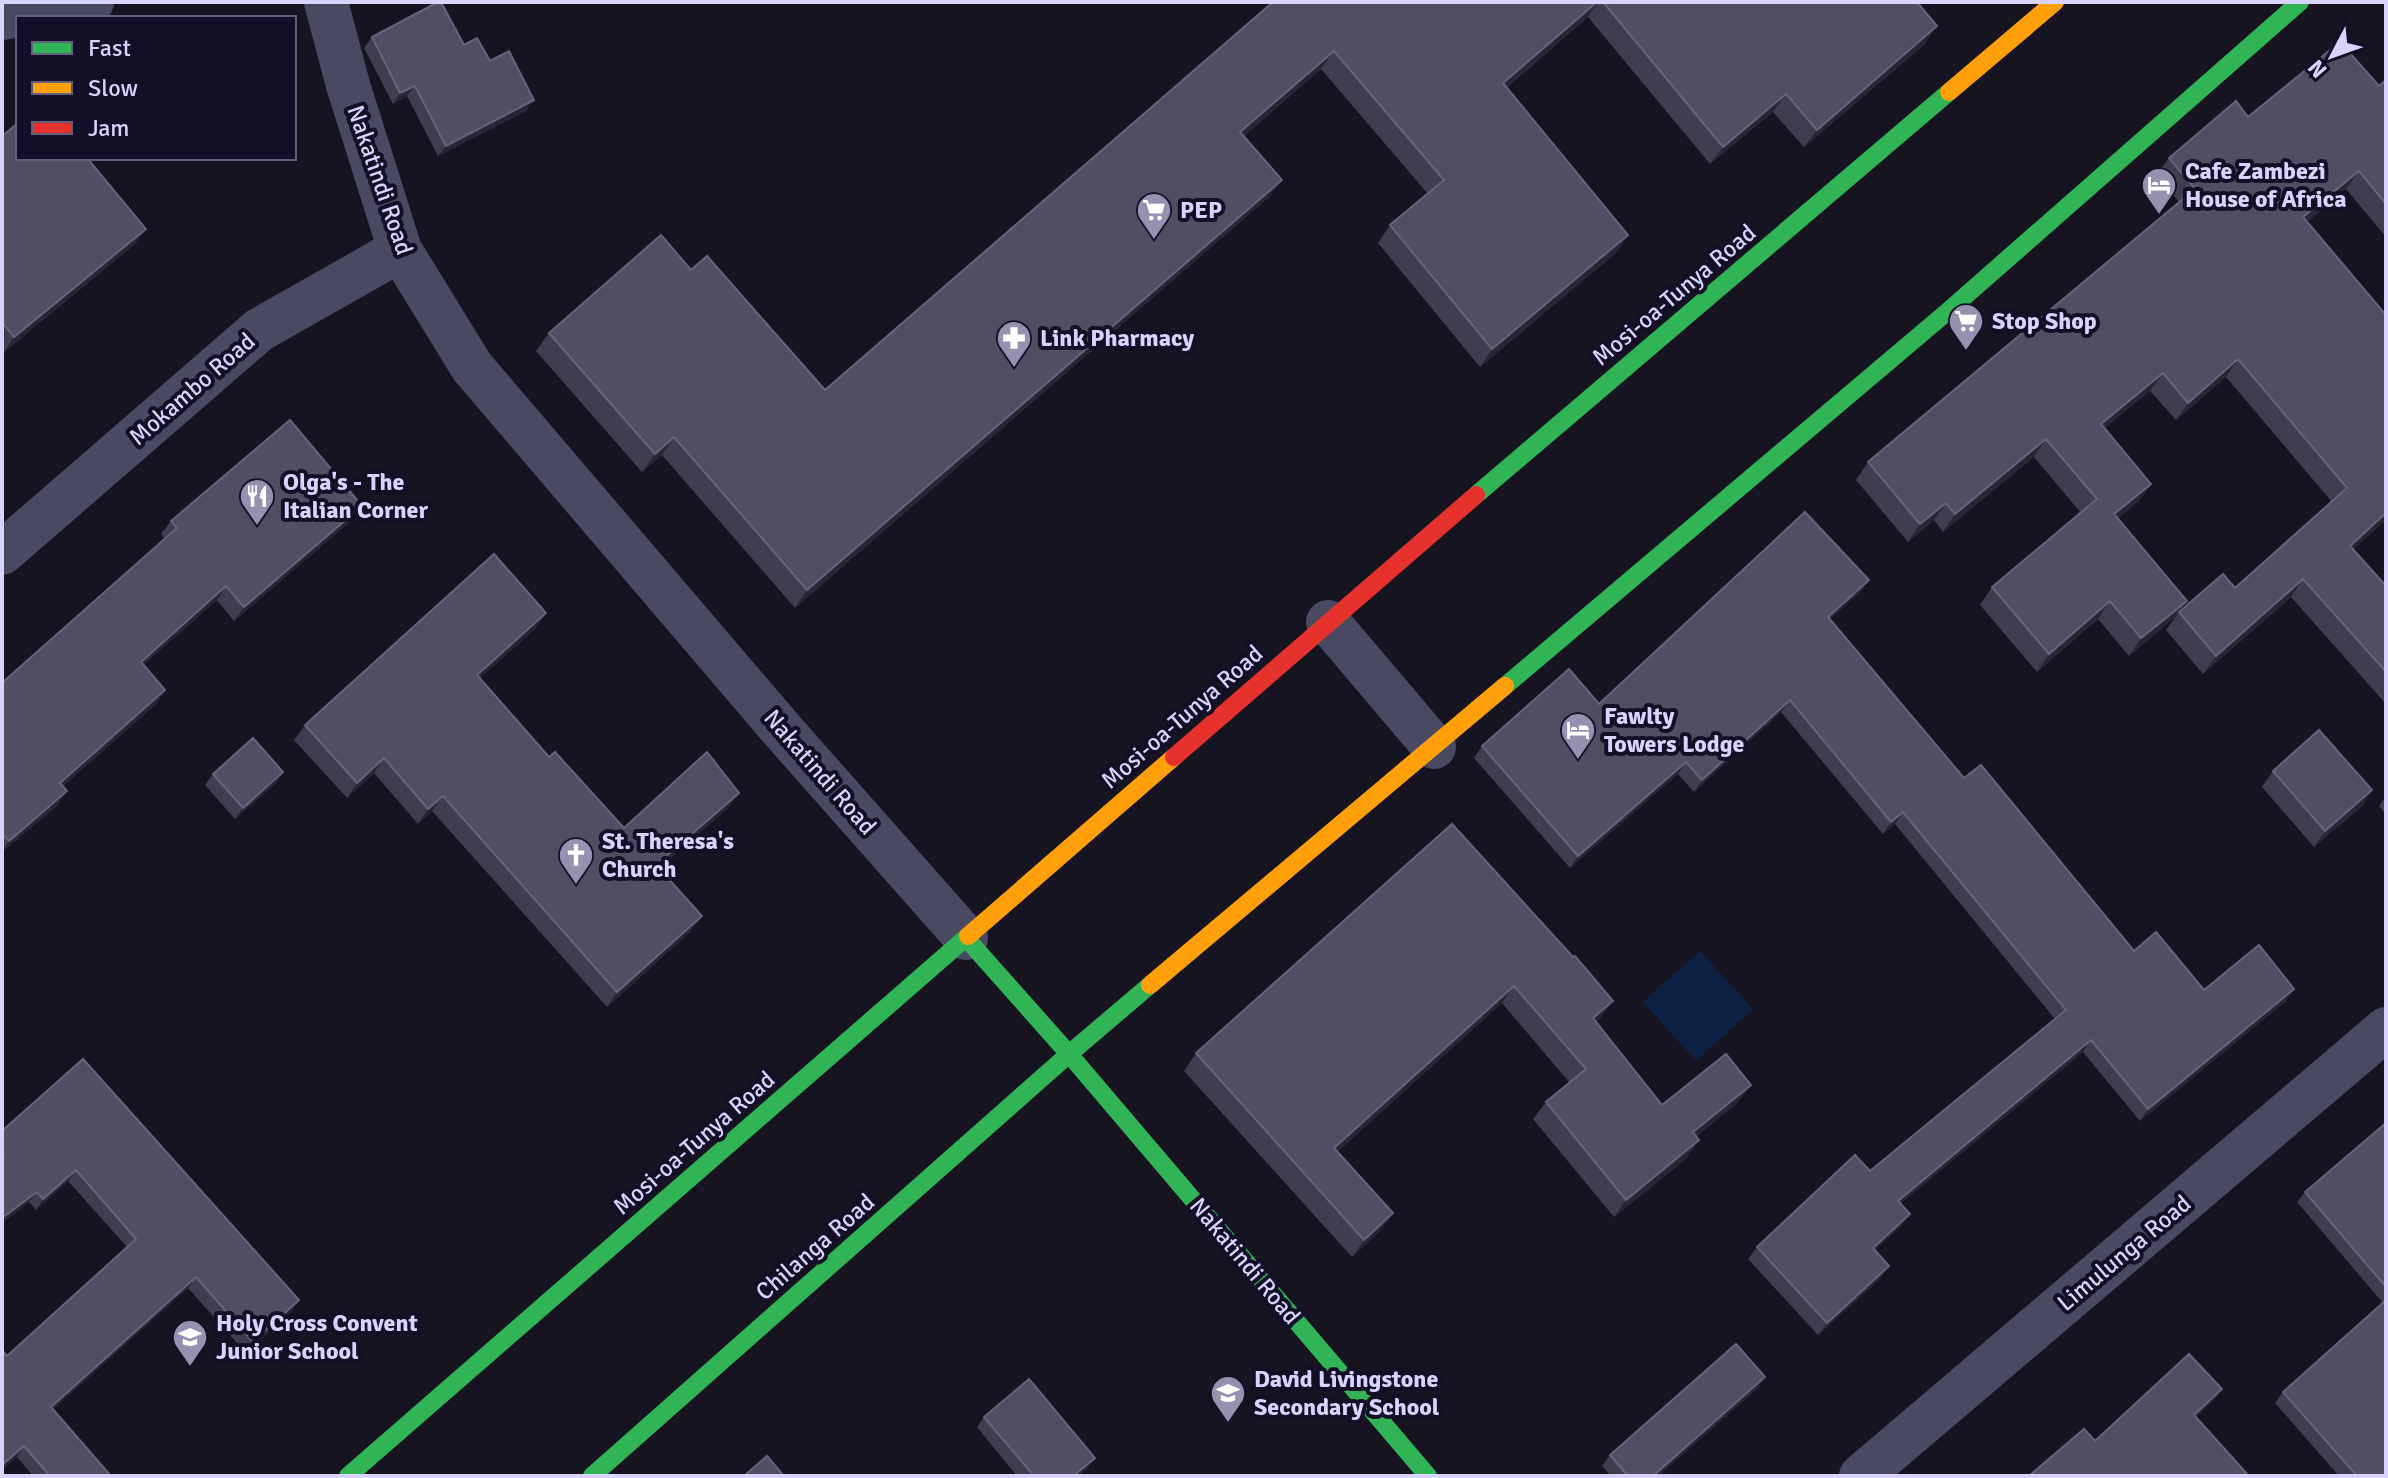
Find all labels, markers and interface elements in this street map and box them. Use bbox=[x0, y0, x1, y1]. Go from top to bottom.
legend bbox=[16, 16, 296, 160]
north arrow bbox=[2292, 16, 2372, 96]
text: Fast bbox=[88, 33, 131, 63]
text: N bbox=[2302, 54, 2332, 83]
text: Slow bbox=[88, 73, 138, 103]
street label: Nakatindi Road bbox=[340, 101, 420, 259]
text: Jam bbox=[88, 113, 129, 143]
place label: Cafe Zambezi House of Africa bbox=[2185, 156, 2346, 214]
hotel icon: Cafe Zambezi House of Africa bbox=[2140, 166, 2178, 216]
supermarket icon: PEP bbox=[1135, 191, 1173, 241]
place label: PEP bbox=[1180, 195, 1222, 225]
street label: Mosi-oa-Tunya Road bbox=[1586, 218, 1762, 372]
supermarket icon: Stop Shop bbox=[1947, 302, 1985, 352]
place label: Stop Shop bbox=[1992, 306, 2097, 336]
pharmacy icon: Link Pharmacy bbox=[995, 319, 1033, 369]
place label: Link Pharmacy bbox=[1040, 323, 1194, 353]
street label: Mokambo Road bbox=[123, 326, 261, 452]
place label: Olga's - The Italian Corner bbox=[283, 467, 429, 525]
restaurant icon: Olga's - The Italian Corner bbox=[238, 477, 276, 527]
street label: Mosi-oa-Tunya Road bbox=[1095, 639, 1269, 795]
place label: Fawlty Towers Lodge bbox=[1604, 701, 1745, 759]
street label: Nakatindi Road bbox=[757, 703, 883, 841]
hotel icon: Fawlty Towers Lodge bbox=[1559, 711, 1597, 761]
place label: St. Theresa's Church bbox=[602, 826, 734, 884]
church icon: St. Theresa's Church bbox=[557, 836, 595, 886]
street label: Mosi-oa-Tunya Road bbox=[607, 1065, 781, 1221]
street label: Chilanga Road bbox=[749, 1187, 881, 1307]
street label: Limulunga Road bbox=[2051, 1188, 2197, 1318]
street label: Nakatindi Road bbox=[1183, 1191, 1307, 1331]
place label: Holy Cross Convent Junior School bbox=[216, 1308, 418, 1366]
school or university icon: Holy Cross Convent Junior School bbox=[171, 1318, 209, 1368]
place label: David Livingstone Secondary School bbox=[1254, 1364, 1440, 1422]
school or university icon: David Livingstone Secondary School bbox=[1209, 1374, 1247, 1424]

